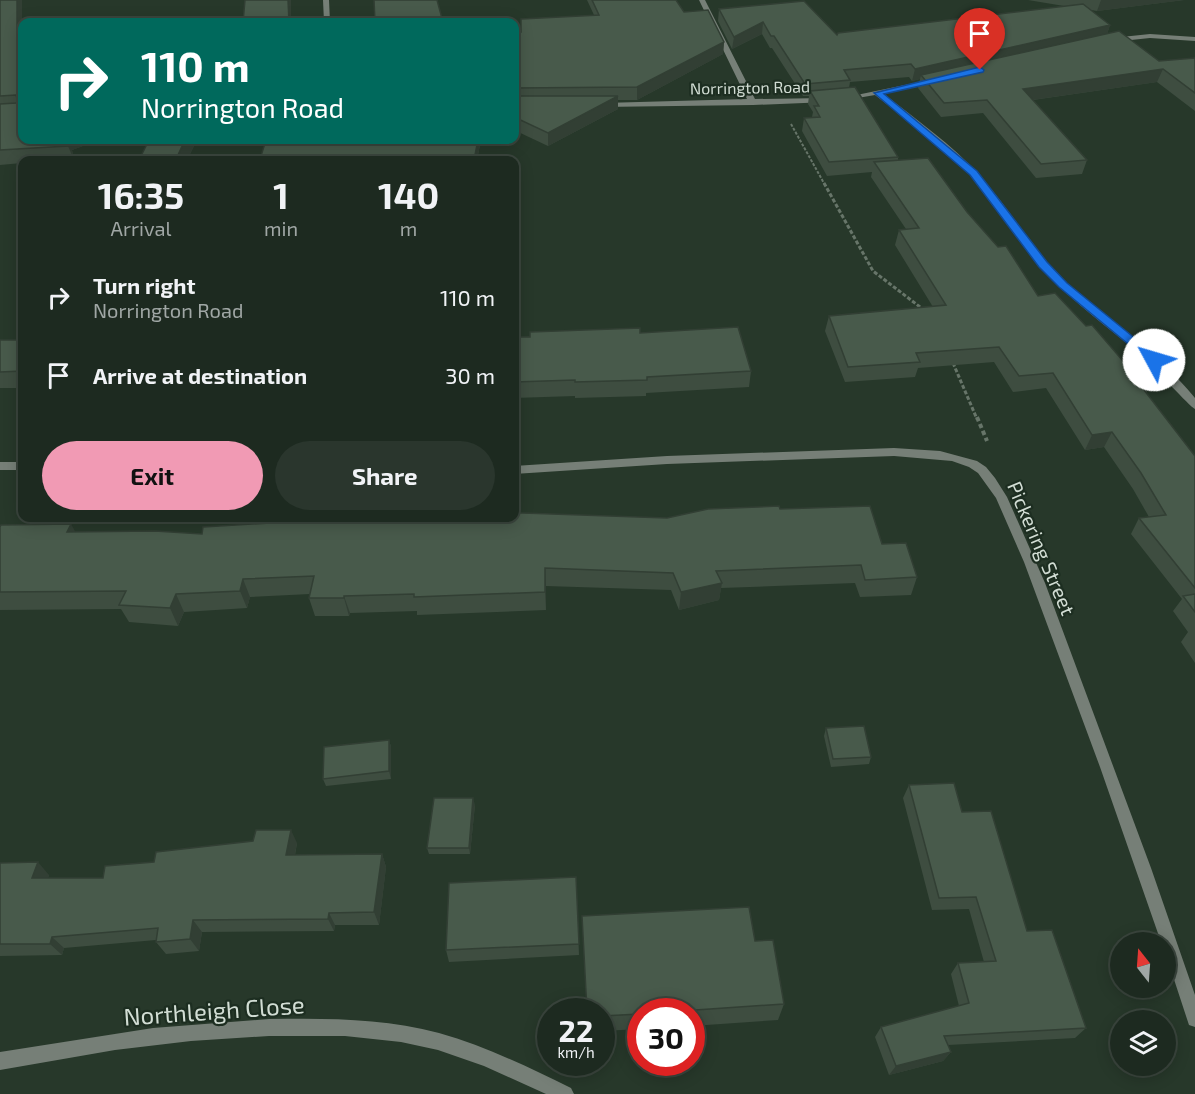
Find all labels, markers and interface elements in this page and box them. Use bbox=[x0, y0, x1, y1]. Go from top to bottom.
pin bbox=[954, 8, 1005, 70]
icon: arrive bbox=[963, 17, 996, 50]
text: 110 m bbox=[141, 40, 250, 90]
icon: right bbox=[42, 42, 120, 120]
street label: Norrington Road bbox=[690, 76, 810, 98]
text: Norrington Road bbox=[141, 91, 344, 123]
text: 16:35 bbox=[98, 173, 184, 216]
text: 1 bbox=[273, 173, 289, 216]
text: 140 bbox=[378, 173, 439, 216]
text: Arrival bbox=[111, 216, 171, 240]
text: min bbox=[264, 216, 298, 240]
text: m bbox=[400, 216, 417, 240]
text: Turn right bbox=[93, 272, 195, 298]
icon: right bbox=[42, 281, 75, 314]
text: 110 m bbox=[440, 284, 495, 310]
text: Norrington Road bbox=[93, 298, 243, 322]
position arrow bbox=[1122, 328, 1186, 392]
icon: arrive bbox=[42, 359, 75, 392]
text: Arrive at destination bbox=[93, 362, 307, 388]
text: 30 m bbox=[445, 362, 495, 388]
button: Exit bbox=[42, 441, 263, 510]
button: Share bbox=[275, 441, 495, 510]
street label: Pickering Street bbox=[1003, 478, 1081, 619]
north arrow bbox=[1110, 932, 1176, 998]
map controls bbox=[1110, 932, 1176, 1076]
street label: Northleigh Close bbox=[122, 989, 306, 1031]
speed limit sign: 30 bbox=[627, 998, 705, 1076]
button: layers bbox=[1110, 1010, 1176, 1076]
text: 22 bbox=[559, 1012, 593, 1048]
text: km/h bbox=[557, 1043, 595, 1061]

